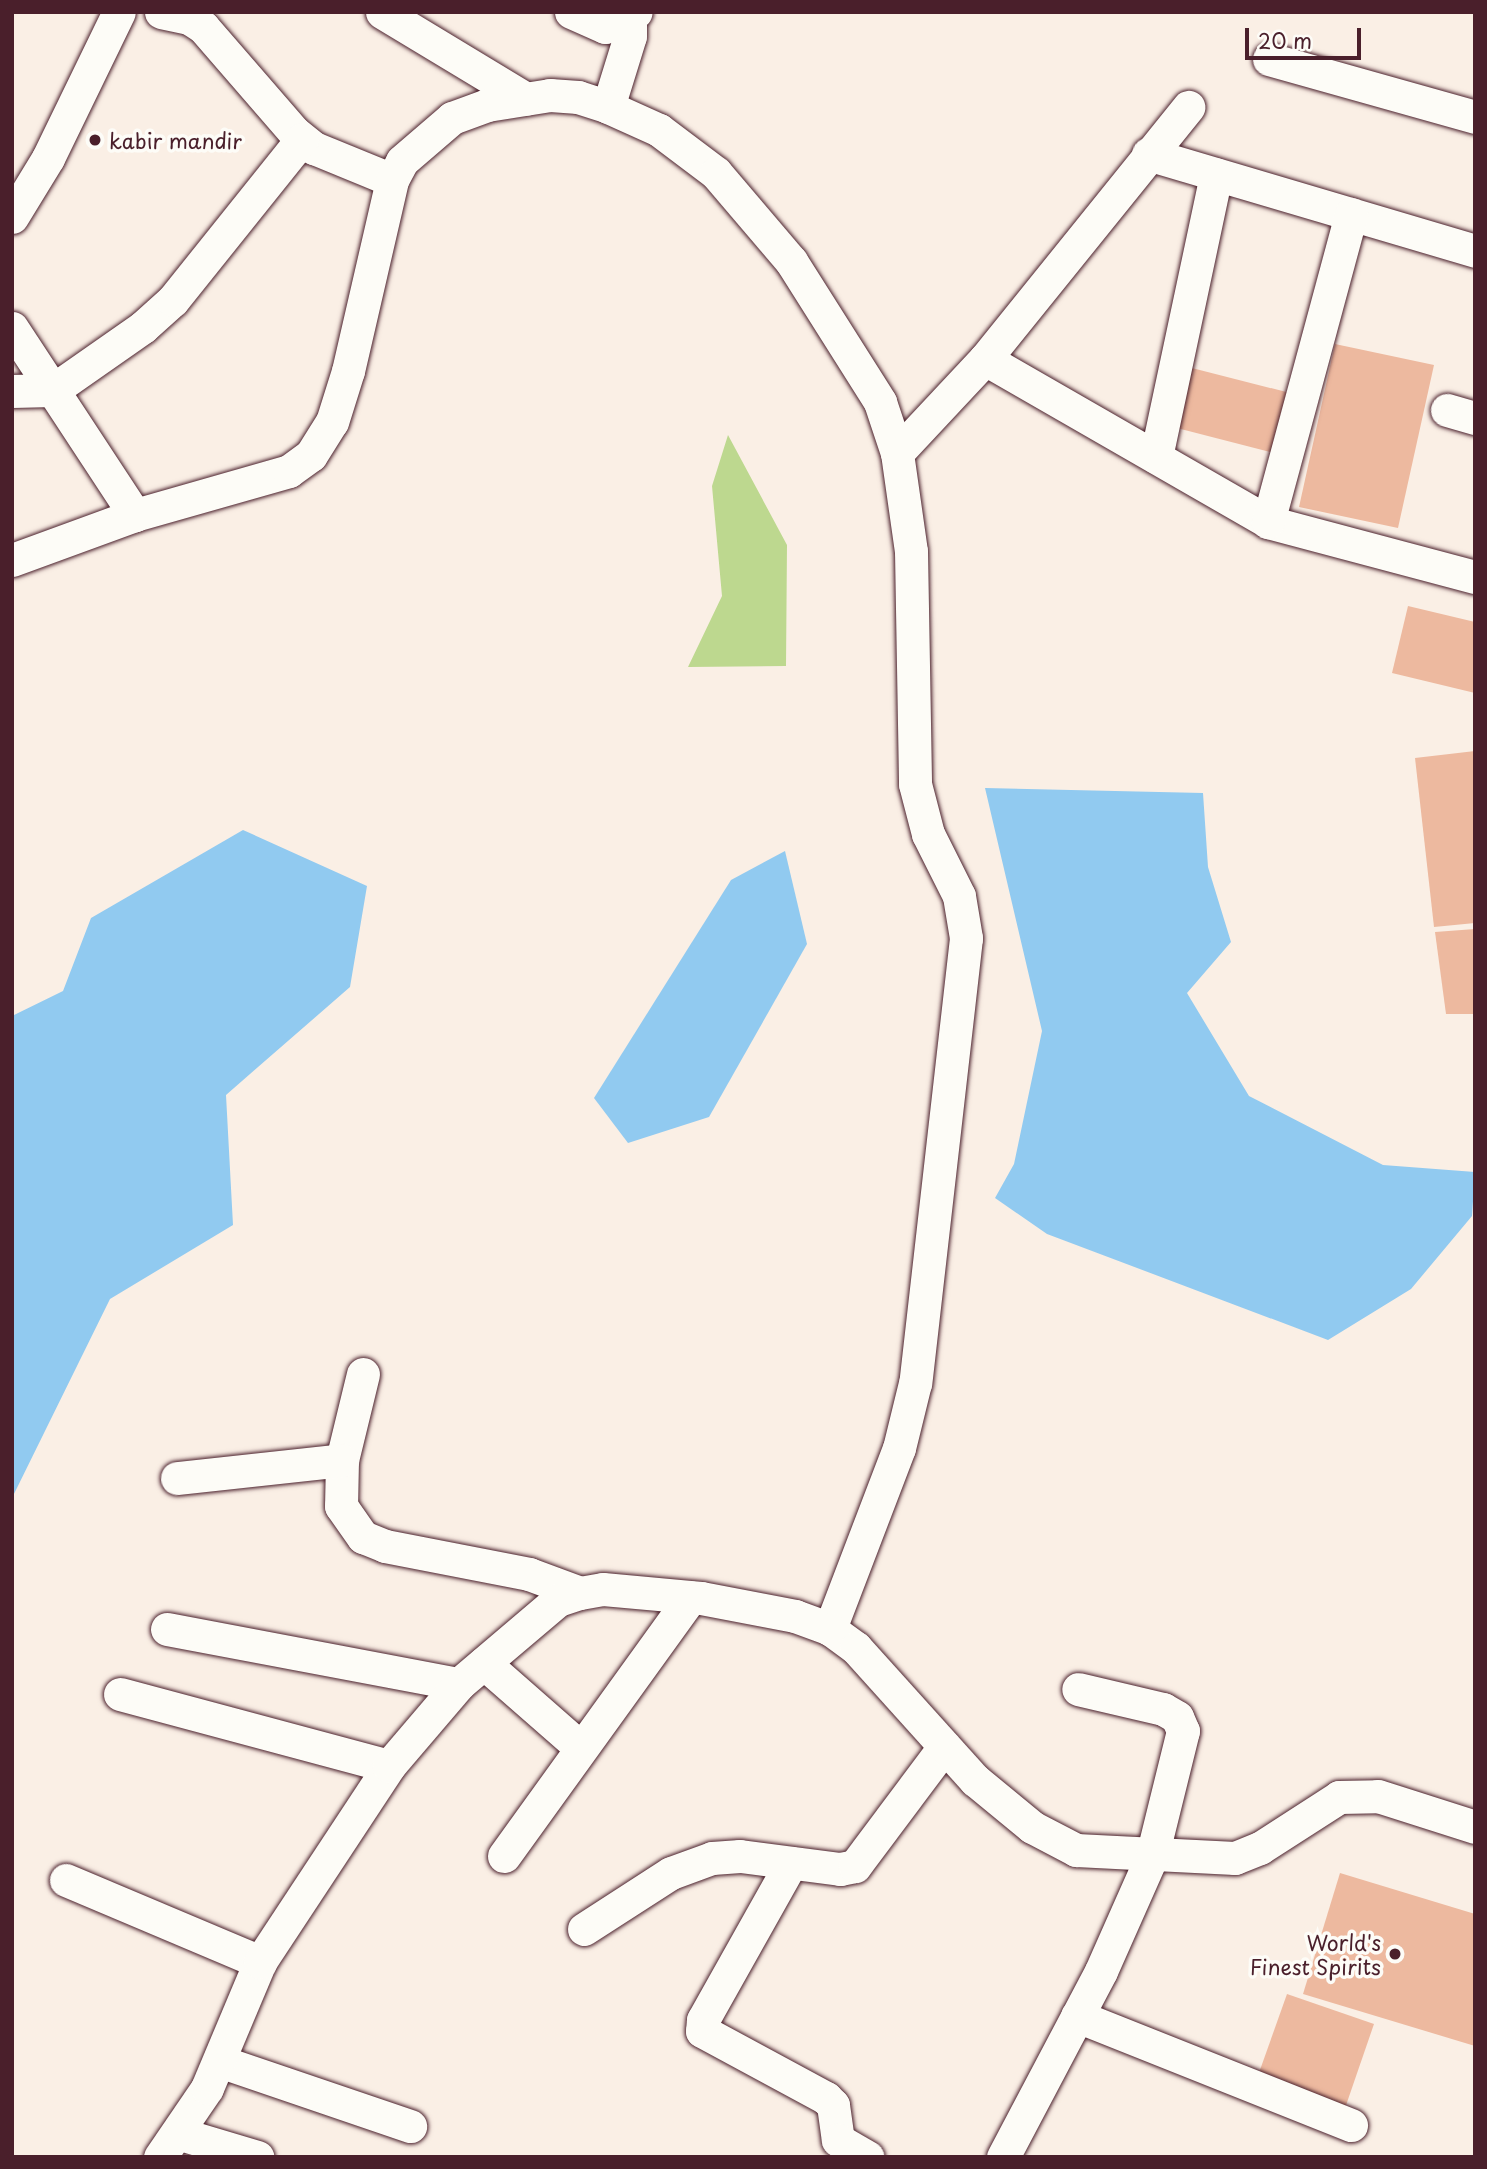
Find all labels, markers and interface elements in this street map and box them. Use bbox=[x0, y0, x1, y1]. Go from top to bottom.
scale bar bbox=[1249, 14, 1364, 58]
text: 20 m bbox=[1258, 24, 1312, 56]
place label: kabir mandir bbox=[109, 127, 242, 153]
marker: kabir mandir bbox=[87, 132, 103, 148]
place label: World's Finest Spirits bbox=[1249, 1929, 1381, 1979]
marker: World's Finest Spirits bbox=[1387, 1946, 1403, 1962]

